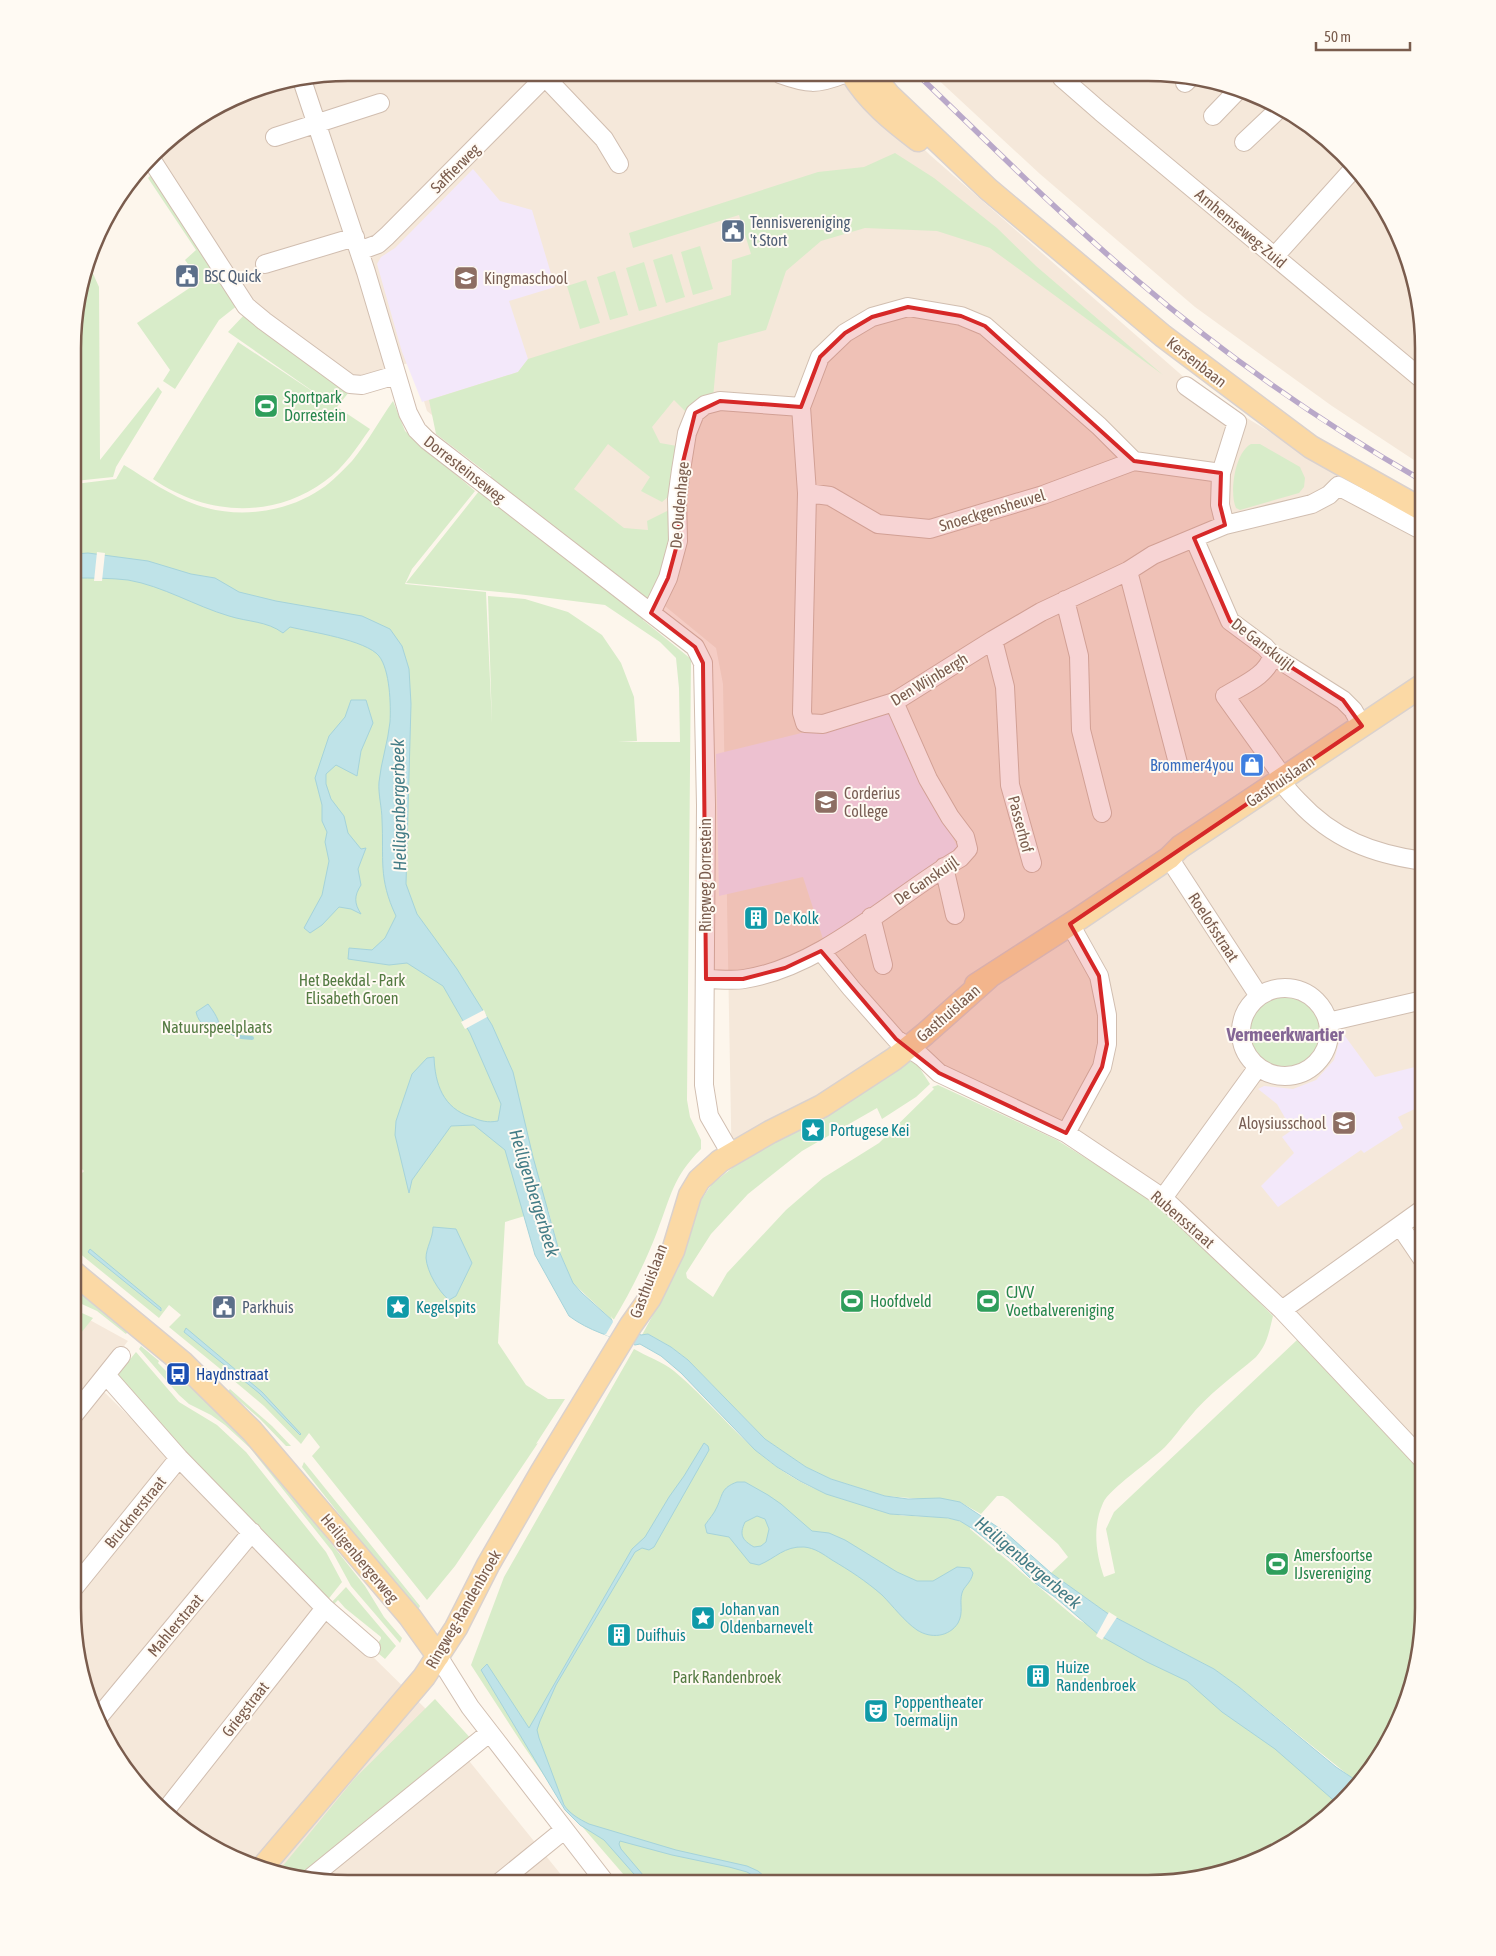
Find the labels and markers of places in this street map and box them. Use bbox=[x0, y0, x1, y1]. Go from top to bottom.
place label: Tennisvereniging 't Stort bbox=[750, 213, 851, 249]
public building icon: Tennisvereniging 't Stort bbox=[720, 218, 746, 244]
public building icon: BSC Quick bbox=[174, 263, 200, 289]
school or university icon: Kingmaschool bbox=[453, 265, 479, 291]
place label: BSC Quick bbox=[204, 267, 261, 285]
place label: Kingmaschool bbox=[484, 269, 568, 288]
place label: Sportpark Dorrestein bbox=[284, 388, 346, 424]
sports icon: Sportpark Dorrestein bbox=[253, 393, 279, 419]
shop icon: Brommer4you bbox=[1239, 752, 1265, 778]
place label: Brommer4you bbox=[1150, 756, 1234, 775]
place label: Corderius College bbox=[844, 784, 900, 821]
school or university icon: Corderius College bbox=[813, 789, 839, 815]
building icon: De Kolk bbox=[743, 905, 769, 931]
place label: De Kolk bbox=[774, 909, 819, 927]
school or university icon: Aloysiusschool bbox=[1331, 1110, 1357, 1136]
place label: Aloysiusschool bbox=[1239, 1114, 1327, 1133]
place icon: Portugese Kei bbox=[800, 1117, 826, 1143]
place label: Portugese Kei bbox=[830, 1121, 910, 1140]
place label: CJVV Voetbalvereniging bbox=[1006, 1283, 1114, 1320]
sports icon: Hoofdveld bbox=[839, 1288, 865, 1314]
sports icon: CJVV Voetbalvereniging bbox=[975, 1288, 1001, 1314]
place label: Hoofdveld bbox=[870, 1292, 932, 1310]
public building icon: Parkhuis bbox=[211, 1294, 237, 1320]
place icon: Kegelspits bbox=[385, 1294, 411, 1320]
place label: Parkhuis bbox=[242, 1298, 294, 1316]
place label: Kegelspits bbox=[416, 1298, 476, 1317]
bus stop icon: Haydnstraat bbox=[165, 1361, 191, 1387]
place label: Haydnstraat bbox=[196, 1365, 269, 1384]
place label: Amersfoortse IJsvereniging bbox=[1294, 1546, 1373, 1583]
sports icon: Amersfoortse IJsvereniging bbox=[1264, 1551, 1290, 1577]
place label: Johan van Oldenbarnevelt bbox=[720, 1600, 814, 1636]
place icon: Johan van Oldenbarnevelt bbox=[690, 1605, 716, 1631]
building icon: Duifhuis bbox=[606, 1622, 632, 1648]
place label: Duifhuis bbox=[636, 1626, 686, 1644]
place label: Huize Randenbroek bbox=[1056, 1658, 1136, 1694]
building icon: Huize Randenbroek bbox=[1025, 1663, 1051, 1689]
place label: Poppentheater Toermalijn bbox=[894, 1693, 983, 1730]
theatre icon: Poppentheater Toermalijn bbox=[863, 1698, 889, 1724]

